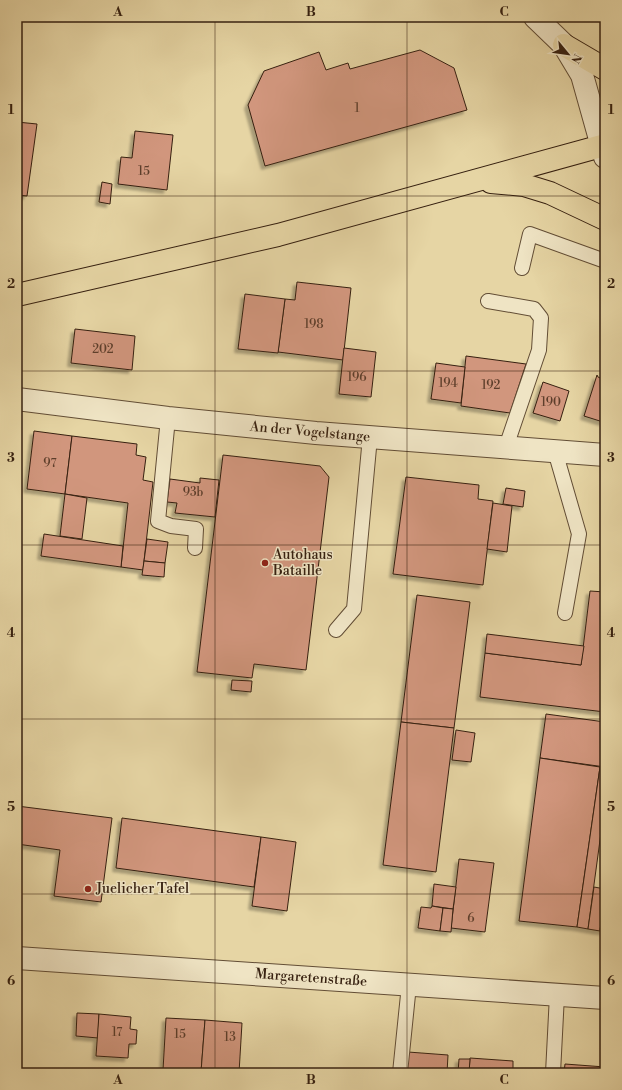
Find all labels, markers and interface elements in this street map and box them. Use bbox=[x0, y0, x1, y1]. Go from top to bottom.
text: A bbox=[112, 4, 123, 20]
text: B bbox=[306, 4, 316, 20]
text: C bbox=[499, 4, 509, 20]
north arrow bbox=[548, 34, 588, 74]
text: N bbox=[567, 51, 584, 66]
house number: 1 bbox=[354, 101, 360, 116]
text: 1 bbox=[8, 102, 15, 118]
text: 1 bbox=[608, 102, 615, 118]
house number: 15 bbox=[138, 164, 150, 179]
text: 2 bbox=[7, 276, 15, 292]
text: 2 bbox=[607, 276, 615, 292]
house number: 198 bbox=[304, 317, 324, 332]
house number: 202 bbox=[92, 342, 114, 357]
house number: 196 bbox=[347, 370, 367, 385]
house number: 194 bbox=[438, 376, 458, 391]
house number: 192 bbox=[482, 378, 501, 393]
house number: 190 bbox=[541, 395, 561, 410]
street label: An der Vogelstange bbox=[248, 418, 371, 446]
text: 3 bbox=[7, 450, 15, 466]
text: 3 bbox=[607, 450, 615, 466]
house number: 97 bbox=[43, 456, 57, 471]
house number: 93b bbox=[183, 485, 204, 500]
place label: Autohaus Bataille bbox=[272, 546, 333, 580]
marker: Autohaus Bataille bbox=[260, 558, 270, 568]
text: 4 bbox=[7, 625, 16, 641]
text: 4 bbox=[607, 625, 616, 641]
text: 5 bbox=[7, 799, 15, 815]
text: 5 bbox=[607, 799, 615, 815]
place label: Juelicher Tafel bbox=[95, 880, 189, 898]
marker: Juelicher Tafel bbox=[83, 884, 93, 894]
house number: 6 bbox=[467, 911, 475, 926]
street label: Margaretenstraße bbox=[254, 965, 368, 991]
text: 6 bbox=[7, 973, 15, 989]
text: 6 bbox=[607, 973, 615, 989]
house number: 17 bbox=[112, 1025, 122, 1040]
house number: 15 bbox=[174, 1027, 186, 1042]
house number: 13 bbox=[224, 1030, 236, 1045]
text: A bbox=[112, 1072, 123, 1088]
text: B bbox=[306, 1072, 316, 1088]
text: C bbox=[499, 1072, 509, 1088]

